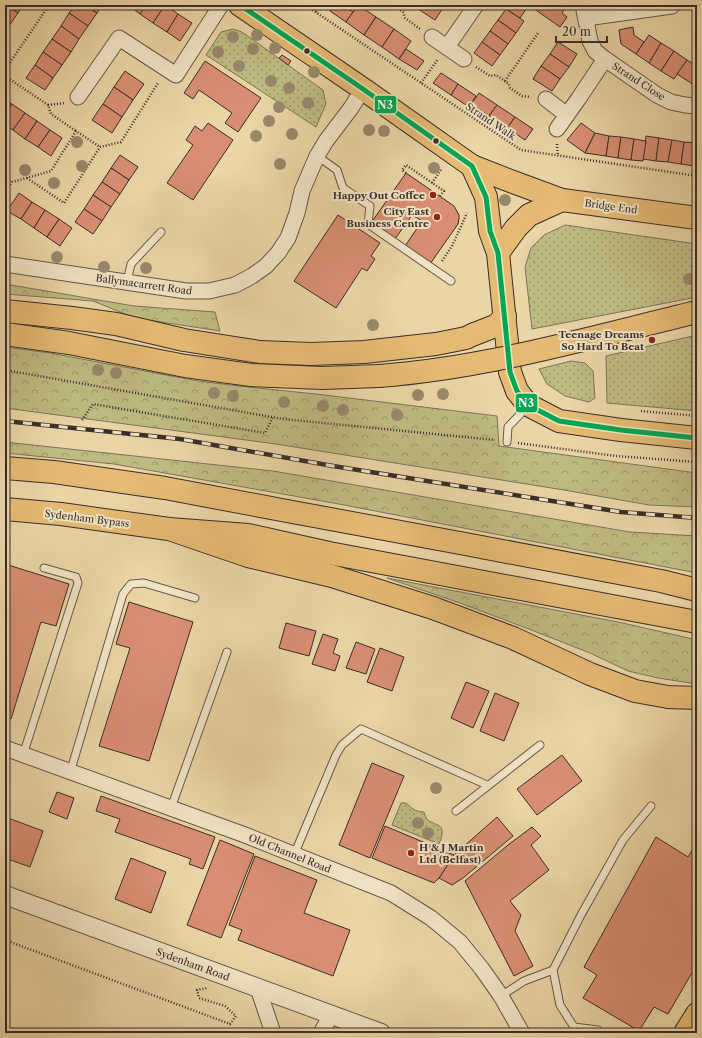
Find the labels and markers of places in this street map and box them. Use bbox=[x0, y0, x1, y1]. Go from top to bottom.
unlabelled marker bbox=[302, 46, 312, 56]
unlabelled marker bbox=[431, 136, 441, 146]
place label: Happy Out Coffee bbox=[333, 189, 425, 202]
marker: Happy Out Coffee bbox=[428, 190, 438, 200]
place label: City East Business Centre bbox=[347, 205, 429, 230]
marker: City East Business Centre bbox=[432, 212, 442, 222]
place label: Teenage Dreams So Hard To Beat bbox=[559, 328, 644, 353]
marker: Teenage Dreams So Hard To Beat bbox=[647, 335, 657, 345]
place label: H & J Martin Ltd (Belfast) bbox=[419, 841, 484, 866]
marker: H & J Martin Ltd (Belfast) bbox=[406, 848, 416, 858]

